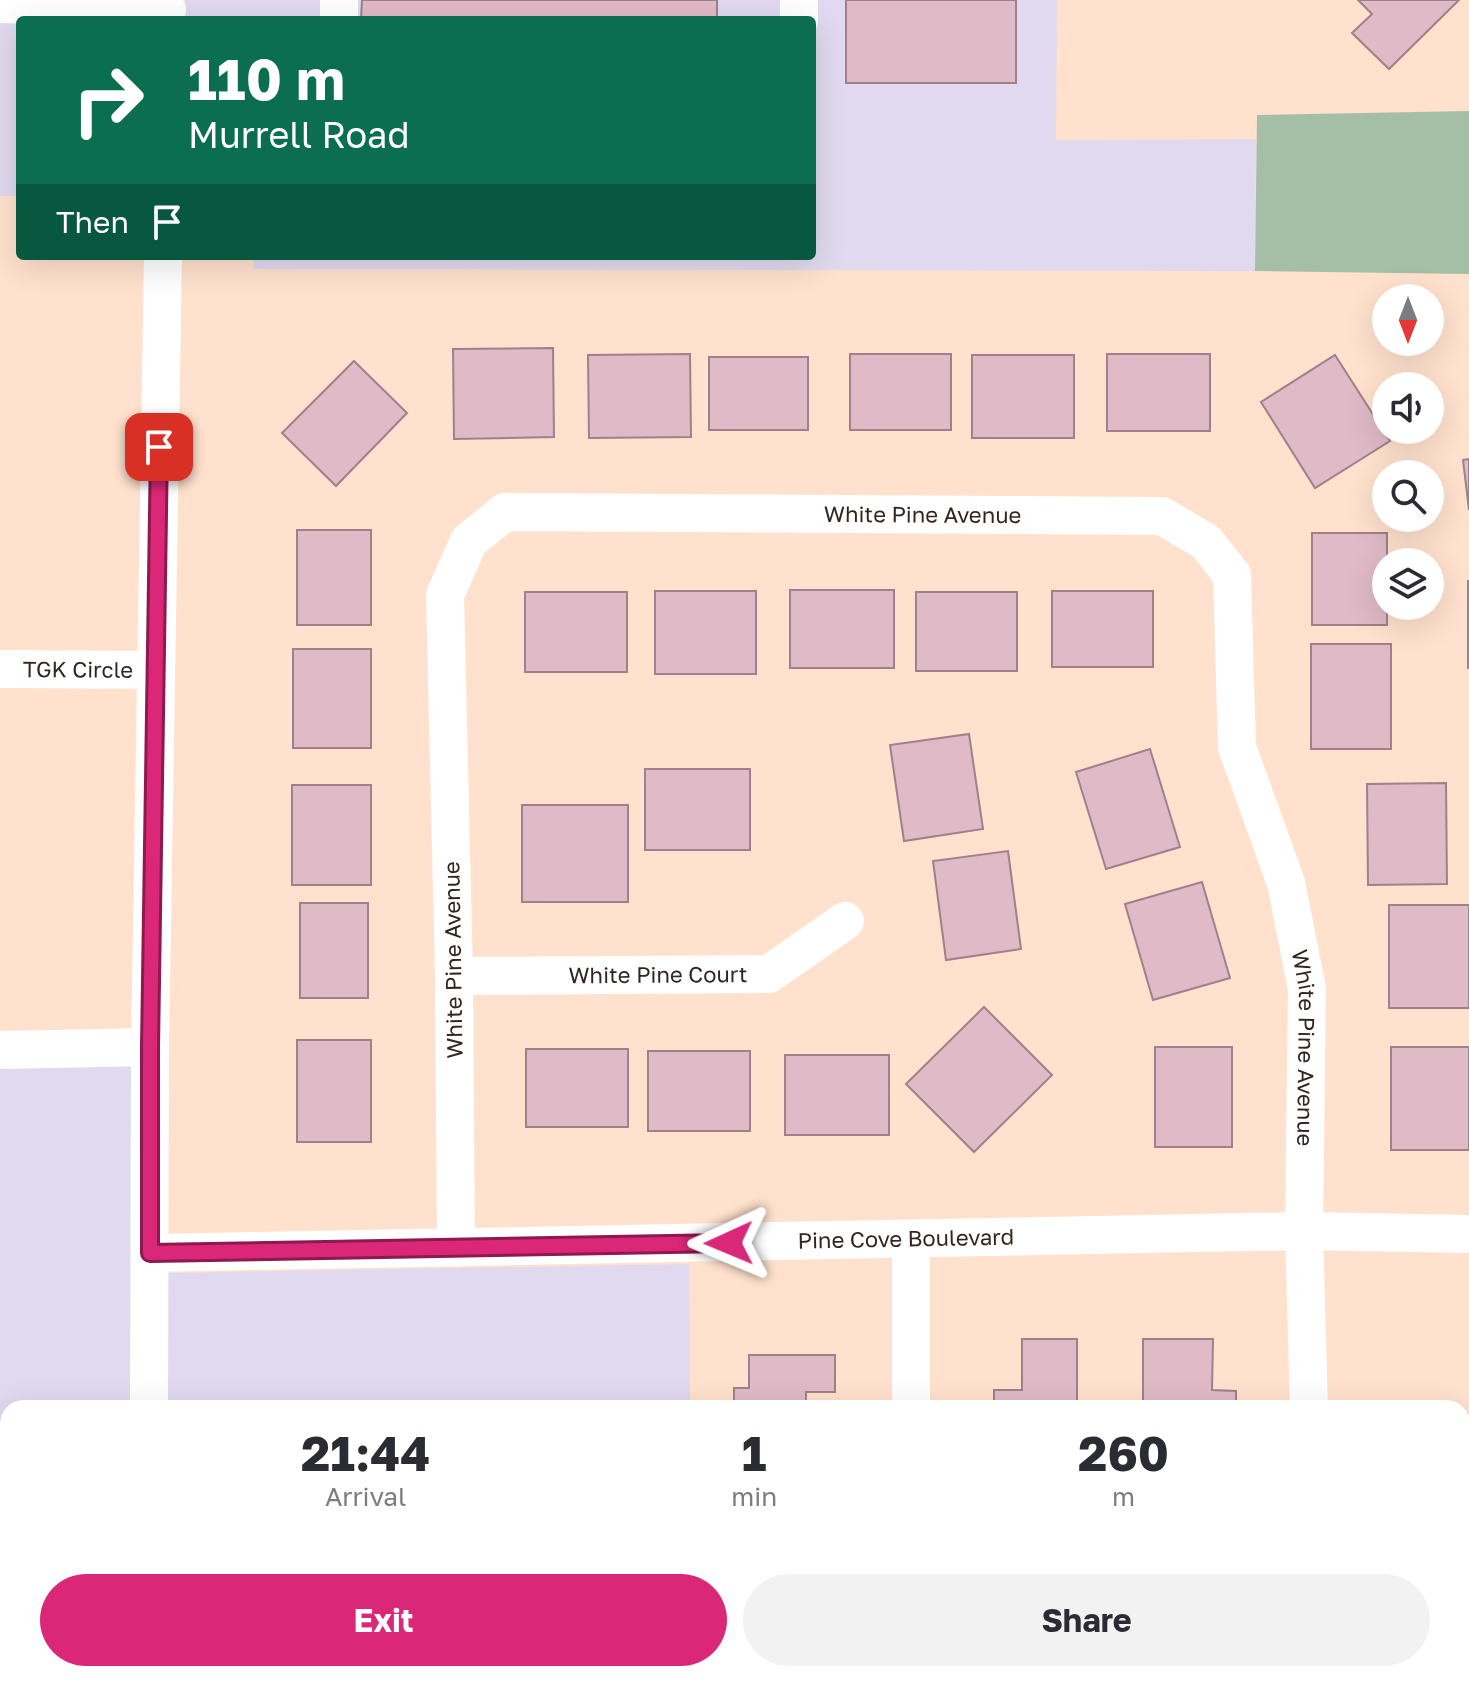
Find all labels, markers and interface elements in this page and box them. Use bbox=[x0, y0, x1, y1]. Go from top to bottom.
text: 110 m bbox=[188, 45, 345, 112]
icon: right bbox=[56, 48, 160, 152]
text: Murrell Road bbox=[188, 113, 410, 156]
icon: arrive bbox=[145, 200, 189, 244]
text: Then bbox=[56, 204, 129, 240]
north arrow bbox=[1372, 284, 1444, 356]
map controls bbox=[1372, 284, 1444, 620]
button: sound bbox=[1372, 372, 1444, 444]
pin bbox=[125, 413, 193, 481]
icon: arrive bbox=[137, 425, 181, 469]
button: search bbox=[1372, 460, 1444, 532]
street label: White Pine Avenue bbox=[824, 500, 1021, 528]
button: layers bbox=[1372, 548, 1444, 620]
street label: TGK Circle bbox=[23, 655, 133, 683]
street label: White Pine Avenue bbox=[437, 861, 468, 1059]
street label: White Pine Avenue bbox=[1286, 947, 1321, 1147]
street label: White Pine Court bbox=[568, 960, 748, 988]
position arrow bbox=[687, 1201, 771, 1285]
street label: Pine Cove Boulevard bbox=[797, 1223, 1014, 1254]
text: 21:44 bbox=[301, 1424, 430, 1482]
text: 1 bbox=[742, 1424, 767, 1482]
text: 260 bbox=[1078, 1424, 1169, 1482]
text: Arrival bbox=[325, 1481, 406, 1512]
text: min bbox=[731, 1481, 777, 1512]
text: m bbox=[1112, 1481, 1135, 1512]
button: Exit bbox=[40, 1574, 727, 1666]
button: Share bbox=[743, 1574, 1430, 1666]

